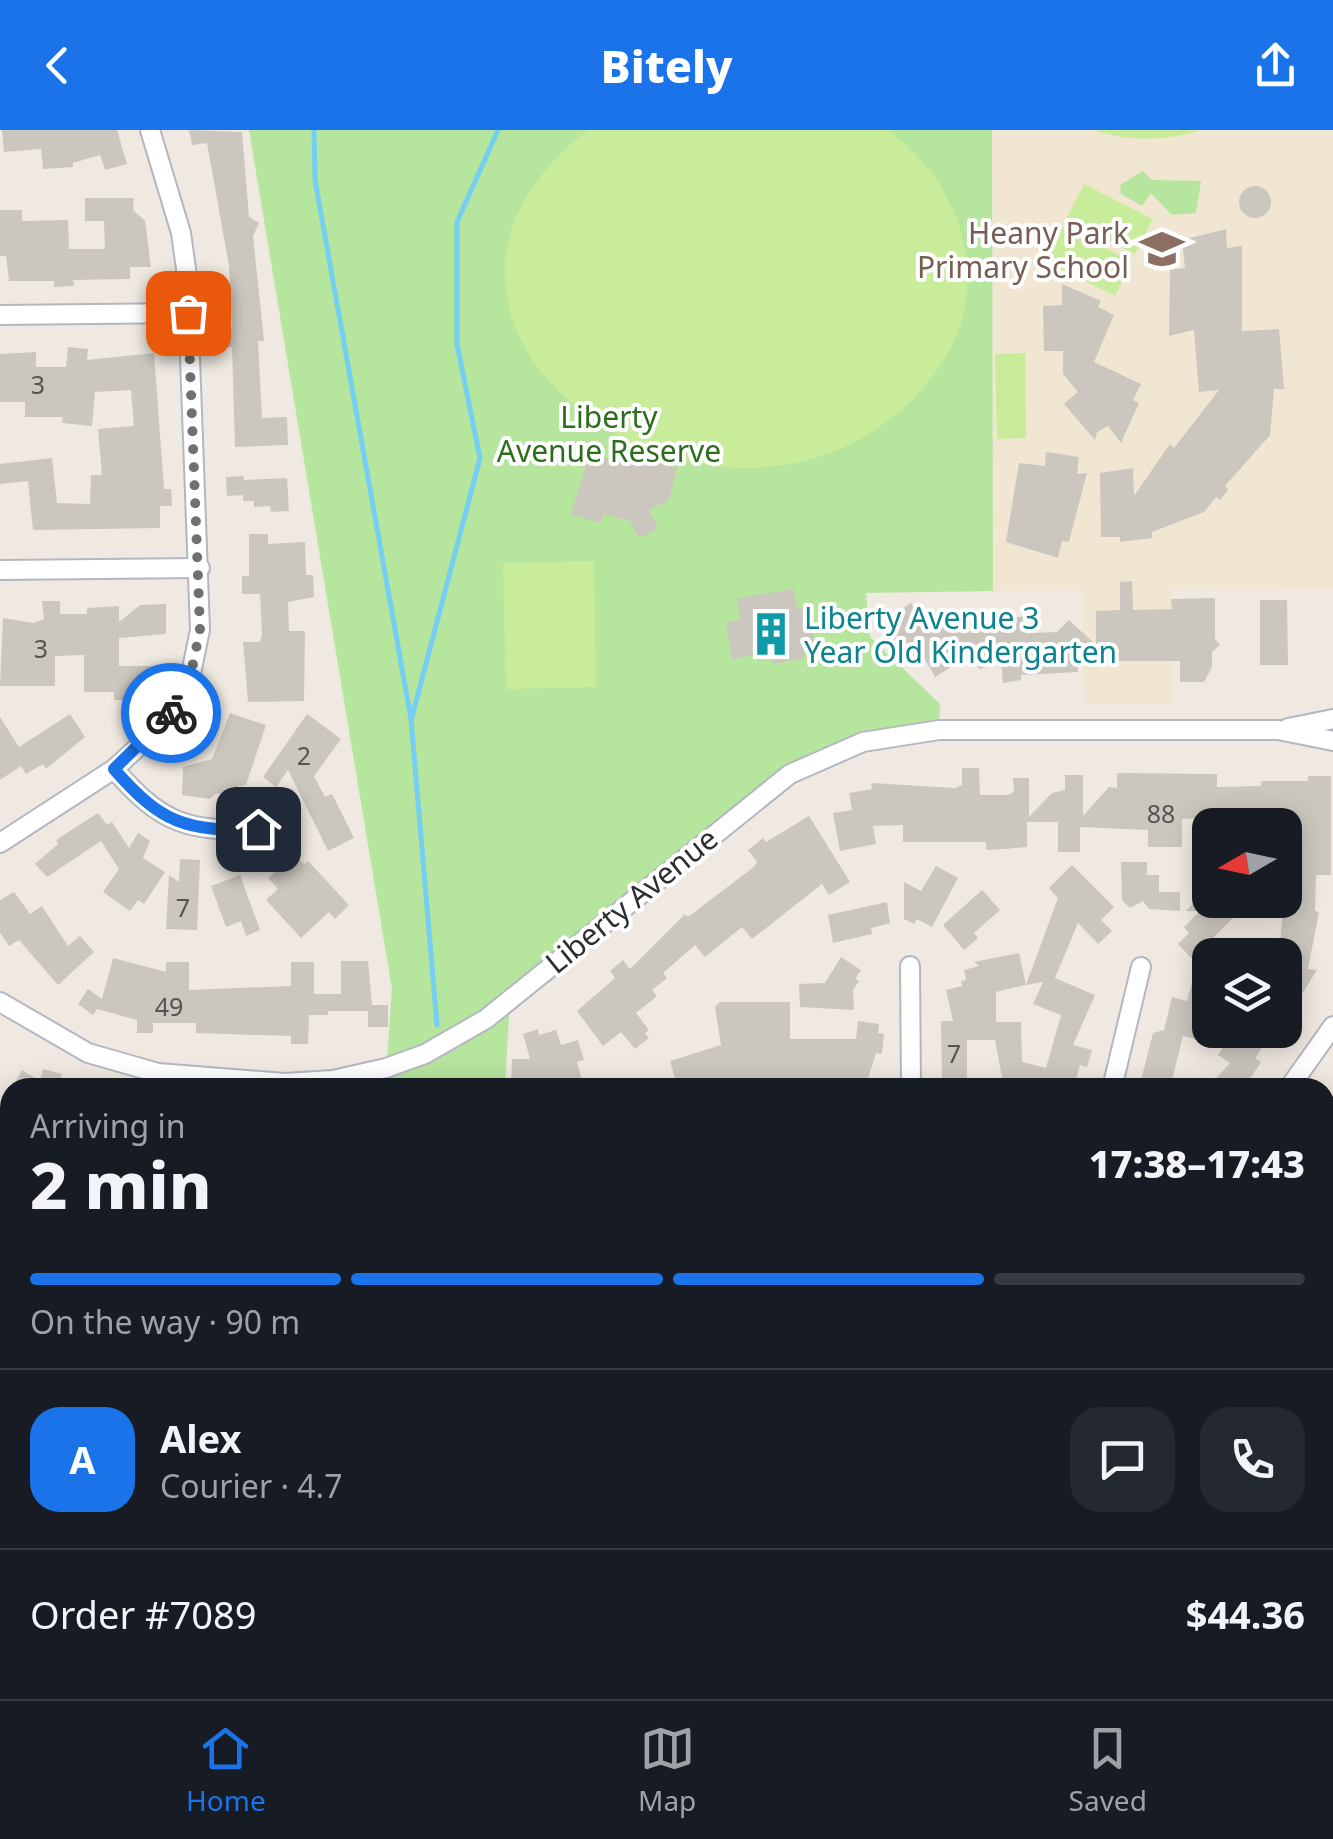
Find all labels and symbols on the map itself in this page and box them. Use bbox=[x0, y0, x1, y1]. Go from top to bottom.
place label: Heany Park Primary School bbox=[917, 212, 1129, 287]
school or university icon: Heany Park Primary School bbox=[1138, 225, 1186, 273]
pin bbox=[146, 271, 231, 356]
house number: 3 bbox=[31, 367, 45, 401]
park label: Liberty Avenue Reserve bbox=[497, 396, 721, 471]
place label: Liberty Avenue 3 Year Old Kindergarten bbox=[804, 597, 1117, 672]
building icon: Liberty Avenue 3 Year Old Kindergarten bbox=[747, 610, 795, 658]
house number: 3 bbox=[34, 631, 48, 665]
courier bbox=[121, 663, 221, 763]
house number: 2 bbox=[297, 738, 311, 772]
pin bbox=[216, 787, 301, 872]
house number: 88 bbox=[1147, 796, 1175, 830]
north arrow bbox=[1192, 808, 1302, 918]
street label: Liberty Avenue bbox=[536, 818, 726, 982]
house number: 7 bbox=[176, 890, 190, 924]
house number: 49 bbox=[155, 989, 183, 1023]
house number: 7 bbox=[947, 1036, 961, 1070]

